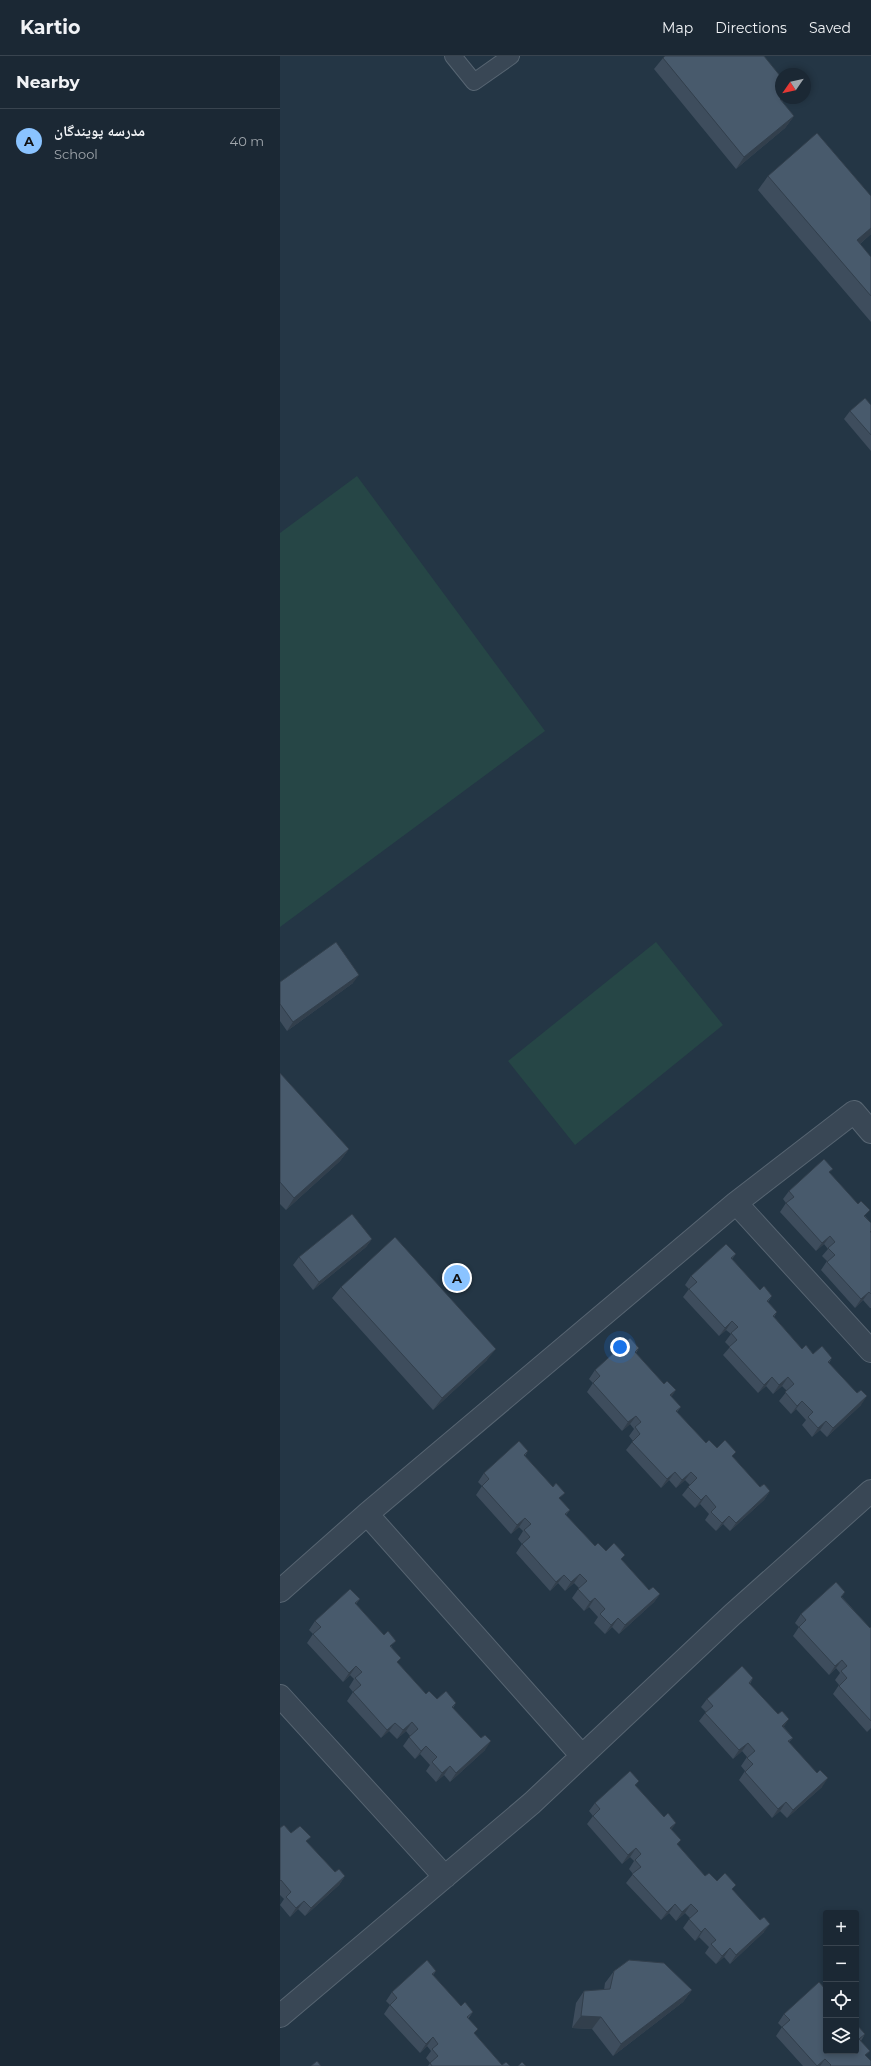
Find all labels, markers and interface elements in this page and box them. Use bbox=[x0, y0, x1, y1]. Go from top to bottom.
text: Kartio bbox=[20, 16, 80, 39]
text: Map bbox=[662, 19, 693, 37]
text: Directions bbox=[715, 19, 787, 37]
text: Saved bbox=[809, 19, 851, 37]
north arrow bbox=[775, 68, 811, 104]
text: Nearby bbox=[16, 72, 80, 92]
text: مدرسه پویندگان bbox=[54, 121, 145, 140]
text: A bbox=[24, 133, 34, 149]
text: 40 m bbox=[230, 133, 264, 149]
text: School bbox=[54, 146, 98, 162]
pin: A bbox=[444, 1263, 470, 1293]
your location bbox=[610, 1337, 630, 1357]
map controls bbox=[823, 1910, 859, 2054]
button: + bbox=[823, 1910, 859, 1946]
button: − bbox=[823, 1946, 859, 1982]
button: locate bbox=[823, 1982, 859, 2018]
button: layers bbox=[823, 2018, 859, 2054]

